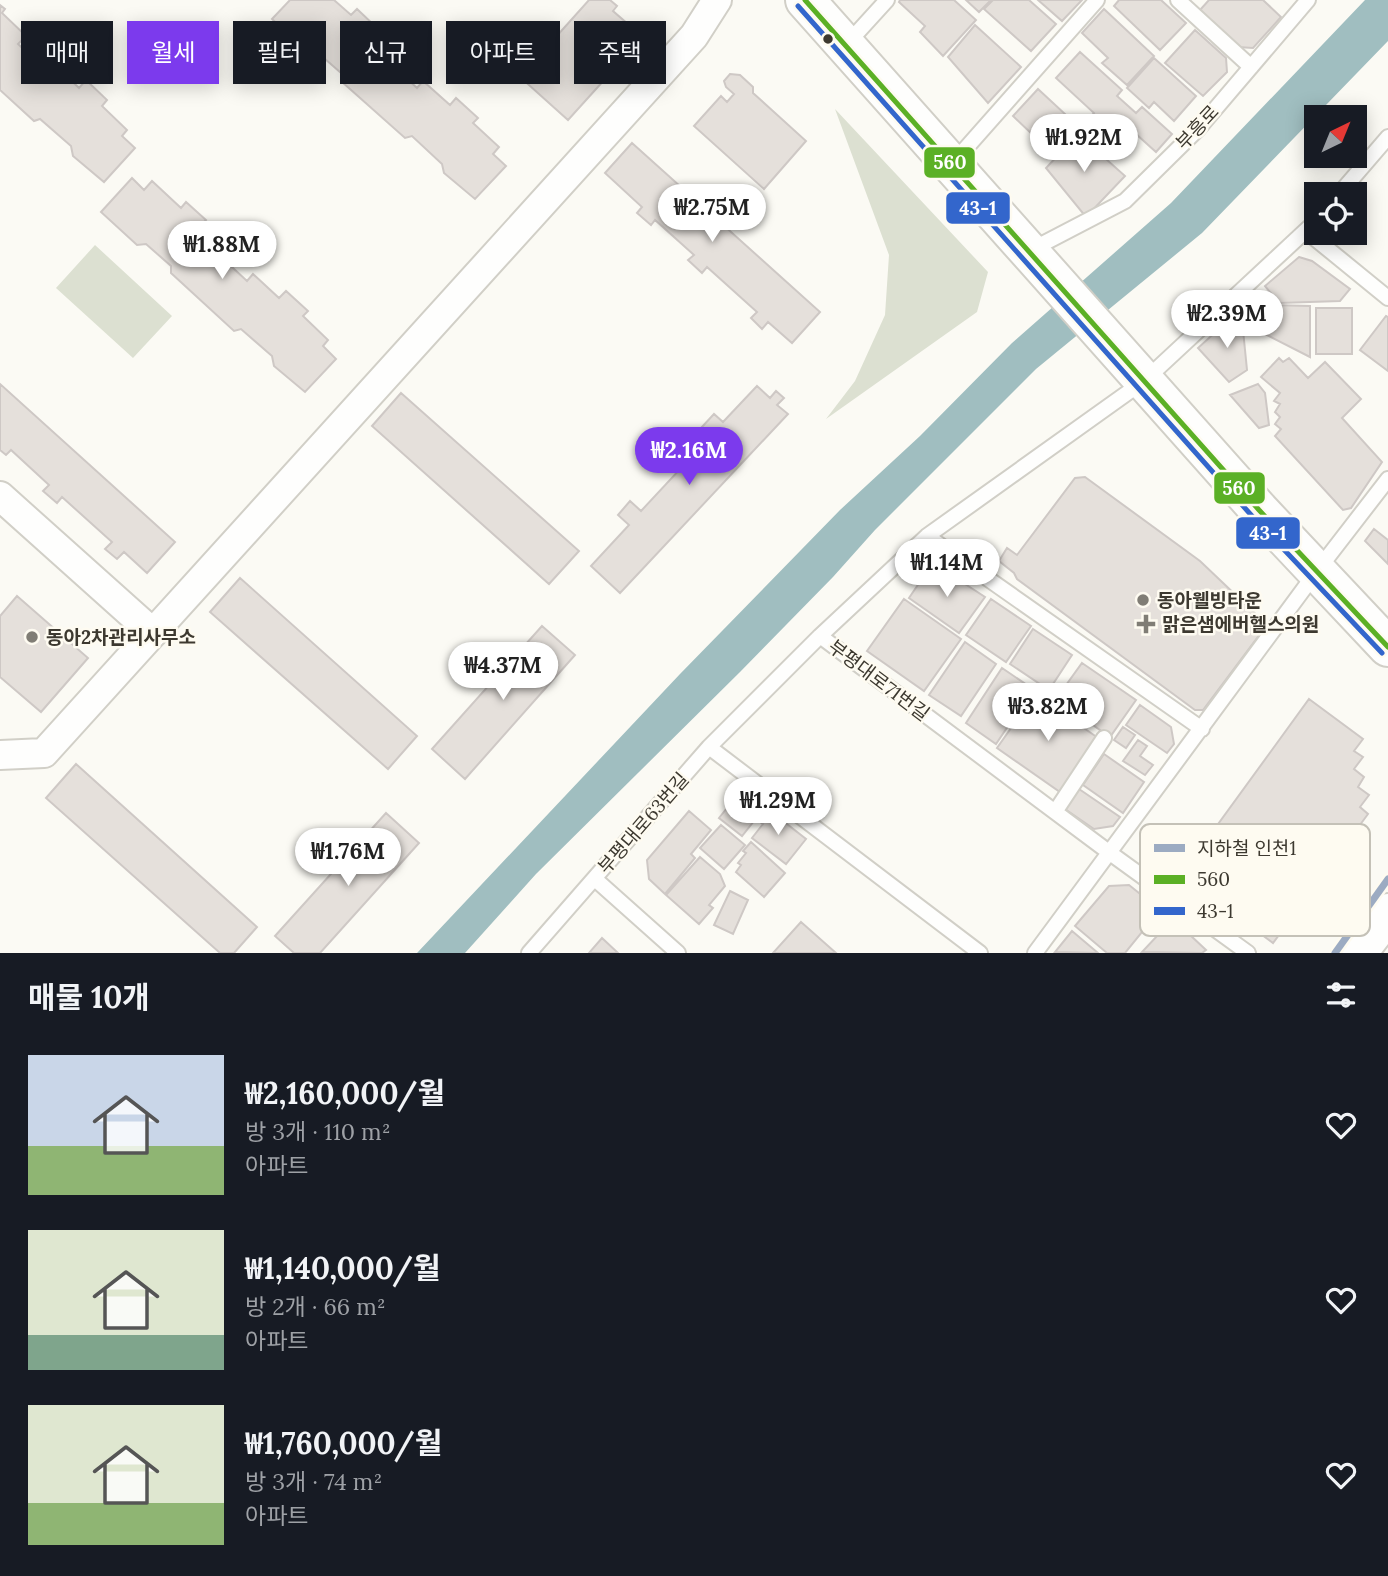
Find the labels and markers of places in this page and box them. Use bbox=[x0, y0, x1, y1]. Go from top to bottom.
unlabelled marker bbox=[821, 32, 835, 46]
pin: ₩1.92M bbox=[1027, 114, 1141, 174]
pin: ₩2.75M bbox=[655, 184, 769, 244]
pin: ₩1.88M bbox=[165, 222, 279, 281]
pin: ₩2.39M bbox=[1170, 290, 1284, 350]
pin: ₩2.16M bbox=[632, 428, 746, 487]
pin: ₩1.14M bbox=[890, 540, 1004, 599]
place label: 동아웰빙타운 bbox=[1157, 588, 1262, 612]
marker: 동아웰빙타운 bbox=[1135, 592, 1151, 608]
place label: 맑은샘에버헬스의원 bbox=[1162, 612, 1319, 636]
marker: 맑은샘에버헬스의원 bbox=[1136, 614, 1156, 634]
place label: 동아2차관리사무소 bbox=[46, 625, 196, 649]
marker: 동아2차관리사무소 bbox=[24, 629, 40, 645]
pin: ₩4.37M bbox=[446, 642, 560, 702]
pin: ₩3.82M bbox=[991, 684, 1105, 743]
pin: ₩1.29M bbox=[721, 778, 835, 837]
pin: ₩1.76M bbox=[291, 828, 405, 888]

